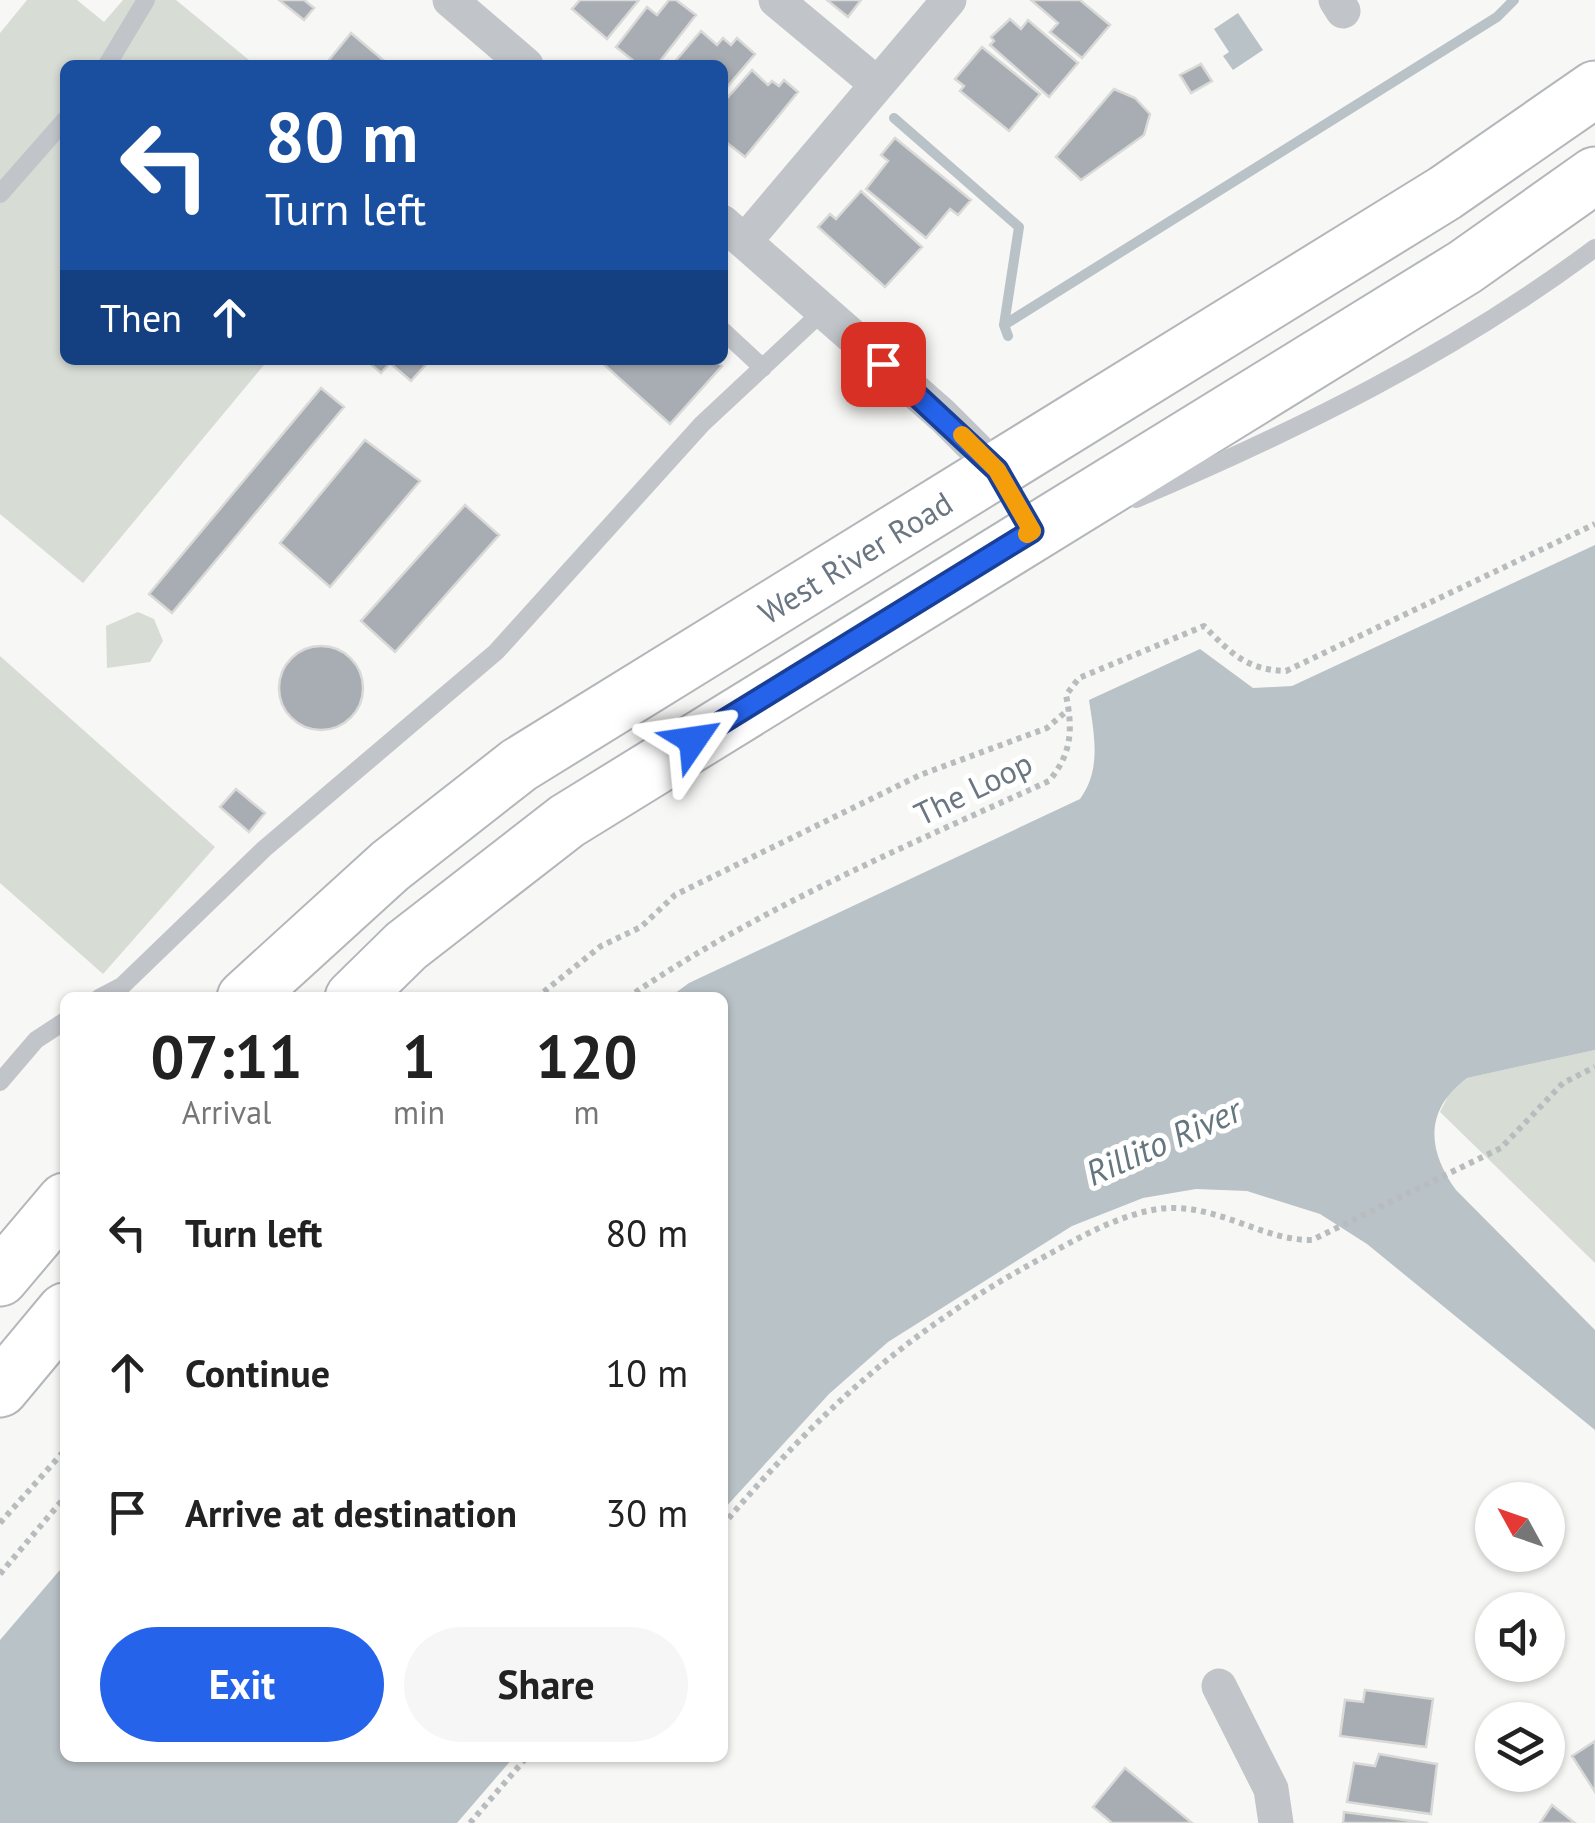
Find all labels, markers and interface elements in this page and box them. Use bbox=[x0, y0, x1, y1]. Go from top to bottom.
text: 80 m bbox=[265, 91, 418, 181]
icon: left bbox=[100, 100, 230, 230]
text: Turn left bbox=[265, 179, 426, 237]
icon: ahead bbox=[202, 290, 257, 345]
text: Then bbox=[100, 293, 182, 342]
pin bbox=[841, 322, 926, 407]
icon: arrive bbox=[856, 337, 911, 392]
street label: West River Road bbox=[750, 482, 960, 633]
position arrow bbox=[641, 688, 745, 792]
street label: The Loop bbox=[907, 741, 1039, 835]
text: 07:11 bbox=[150, 1017, 303, 1095]
text: 1 bbox=[402, 1017, 436, 1095]
text: 120 bbox=[536, 1017, 638, 1095]
water label: Rillito River bbox=[1078, 1085, 1250, 1196]
text: Arrival bbox=[182, 1091, 271, 1133]
text: min bbox=[393, 1091, 445, 1133]
text: m bbox=[574, 1091, 600, 1133]
icon: left bbox=[100, 1205, 155, 1260]
text: Turn left bbox=[185, 1208, 322, 1257]
text: 80 m bbox=[606, 1208, 688, 1257]
icon: ahead bbox=[100, 1345, 155, 1400]
text: Continue bbox=[185, 1348, 330, 1397]
text: 10 m bbox=[606, 1348, 688, 1397]
north arrow bbox=[1475, 1482, 1565, 1572]
map controls bbox=[1475, 1482, 1565, 1792]
icon: arrive bbox=[100, 1485, 155, 1540]
text: Arrive at destination bbox=[185, 1488, 517, 1537]
text: 30 m bbox=[606, 1488, 688, 1537]
button: sound bbox=[1475, 1592, 1565, 1682]
button: Exit bbox=[100, 1627, 384, 1742]
button: Share bbox=[404, 1627, 688, 1742]
button: layers bbox=[1475, 1702, 1565, 1792]

